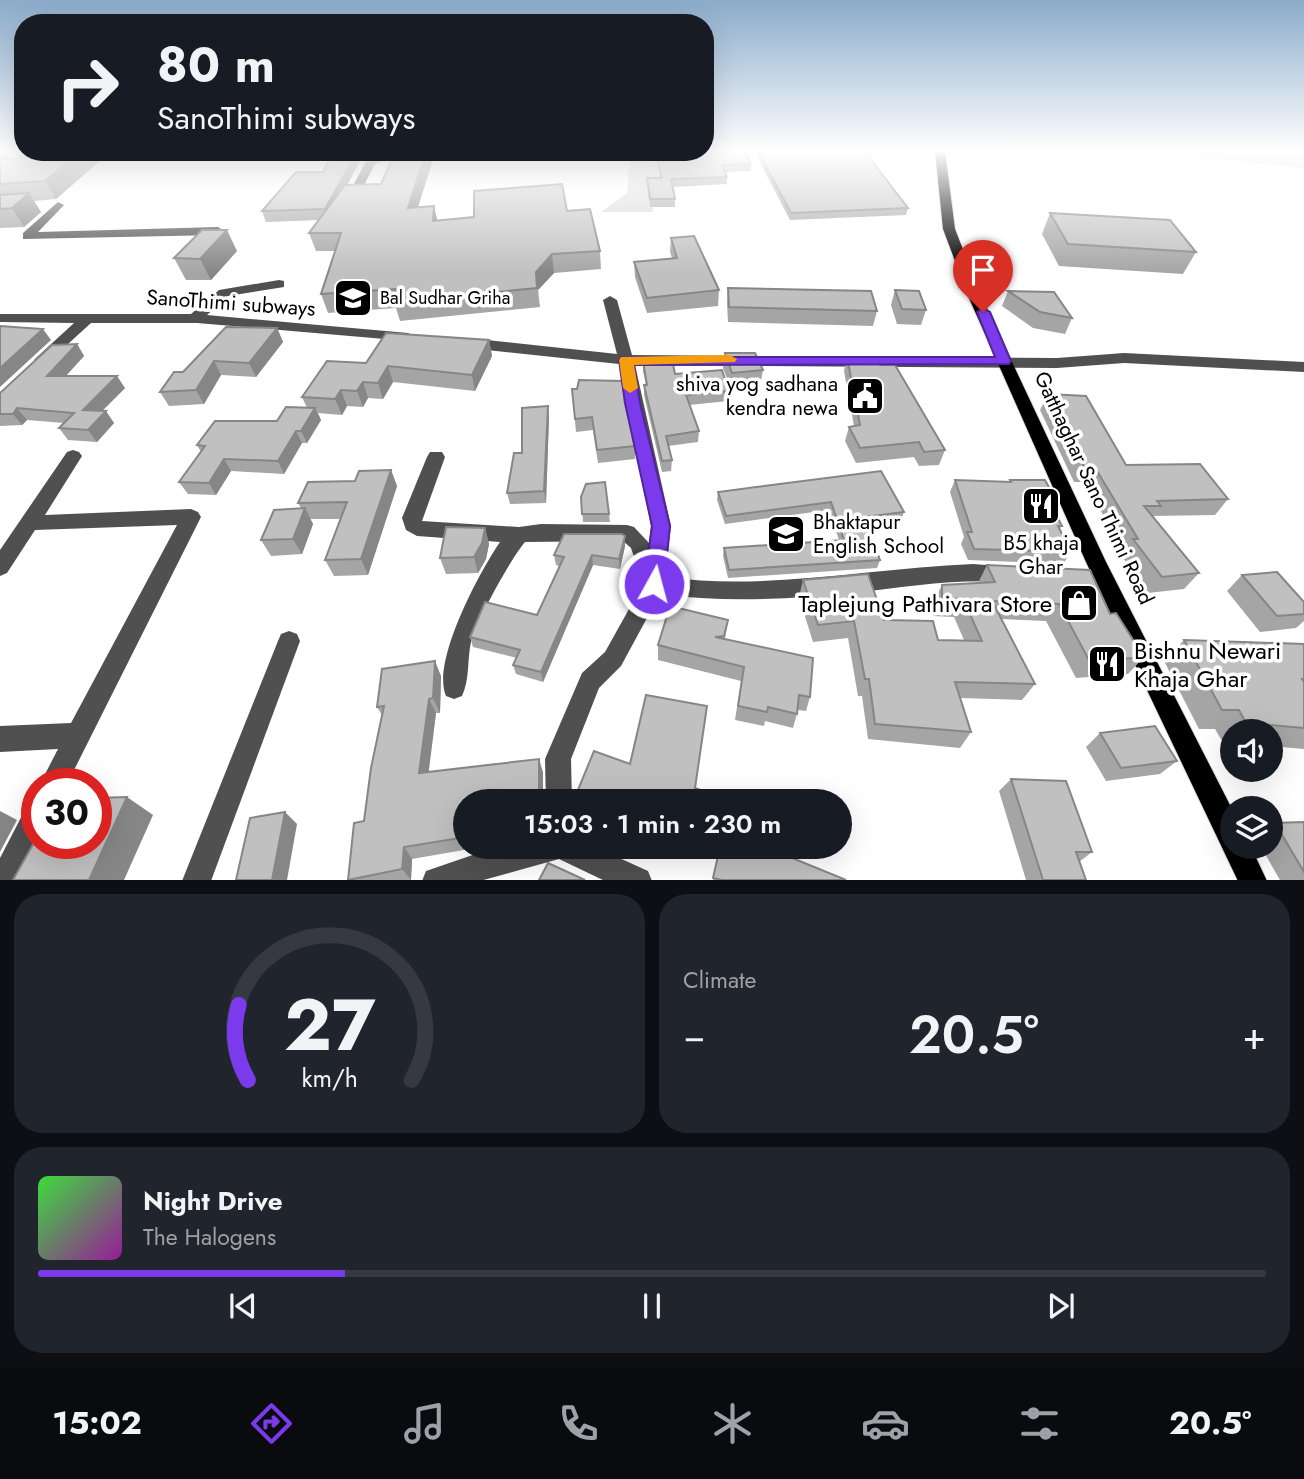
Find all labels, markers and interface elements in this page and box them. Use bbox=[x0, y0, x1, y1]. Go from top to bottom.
text: 80 m bbox=[157, 30, 275, 100]
icon: right bbox=[42, 42, 133, 133]
text: SanoThimi subways bbox=[157, 95, 415, 141]
pin bbox=[953, 240, 1013, 312]
icon: arrive bbox=[964, 251, 1002, 289]
school or university icon: Bal Sudhar Griha bbox=[332, 277, 374, 319]
street label: SanoThimi subways bbox=[145, 282, 317, 324]
place label: Bal Sudhar Griha bbox=[380, 285, 510, 311]
street label: Gatthaghar Sano Thimi Road bbox=[1027, 366, 1161, 610]
place label: shiva yog sadhana kendra newa bbox=[676, 369, 838, 423]
public building icon: shiva yog sadhana kendra newa bbox=[844, 375, 886, 417]
restaurant icon: B5 khaja Ghar bbox=[1020, 485, 1062, 527]
place label: Bhaktapur English School bbox=[813, 507, 944, 561]
school or university icon: Bhaktapur English School bbox=[765, 513, 807, 555]
place label: B5 khaja Ghar bbox=[1003, 528, 1079, 582]
position arrow bbox=[617, 547, 691, 621]
shop icon: Taplejung Pathivara Store bbox=[1058, 582, 1100, 624]
place label: Taplejung Pathivara Store bbox=[798, 586, 1052, 621]
place label: Bishnu Newari Khaja Ghar bbox=[1134, 633, 1281, 696]
restaurant icon: Bishnu Newari Khaja Ghar bbox=[1086, 643, 1128, 685]
map controls bbox=[1220, 719, 1283, 859]
button: sound bbox=[1220, 719, 1283, 782]
speed limit sign: 30 bbox=[21, 768, 112, 859]
button: layers bbox=[1220, 796, 1283, 859]
text: 15:03 · 1 min · 230 m bbox=[524, 805, 781, 843]
text: Climate bbox=[683, 963, 756, 997]
text: 27 bbox=[284, 972, 375, 1077]
text: 20.5° bbox=[909, 997, 1039, 1073]
text: − bbox=[683, 1008, 705, 1063]
text: + bbox=[1243, 1008, 1266, 1063]
text: km/h bbox=[301, 1059, 358, 1095]
text: Night Drive bbox=[143, 1182, 283, 1220]
text: The Halogens bbox=[143, 1220, 276, 1254]
icon: previous bbox=[224, 1287, 262, 1325]
icon: pause bbox=[633, 1287, 671, 1325]
icon: next bbox=[1042, 1287, 1080, 1325]
icon: directions bbox=[247, 1399, 296, 1448]
icon: music bbox=[400, 1399, 449, 1448]
icon: phone bbox=[554, 1399, 603, 1448]
icon: climate bbox=[708, 1399, 757, 1448]
icon: car bbox=[861, 1399, 910, 1448]
icon: filters bbox=[1015, 1399, 1064, 1448]
text: 15:02 bbox=[52, 1400, 142, 1446]
text: 20.5° bbox=[1169, 1400, 1252, 1446]

